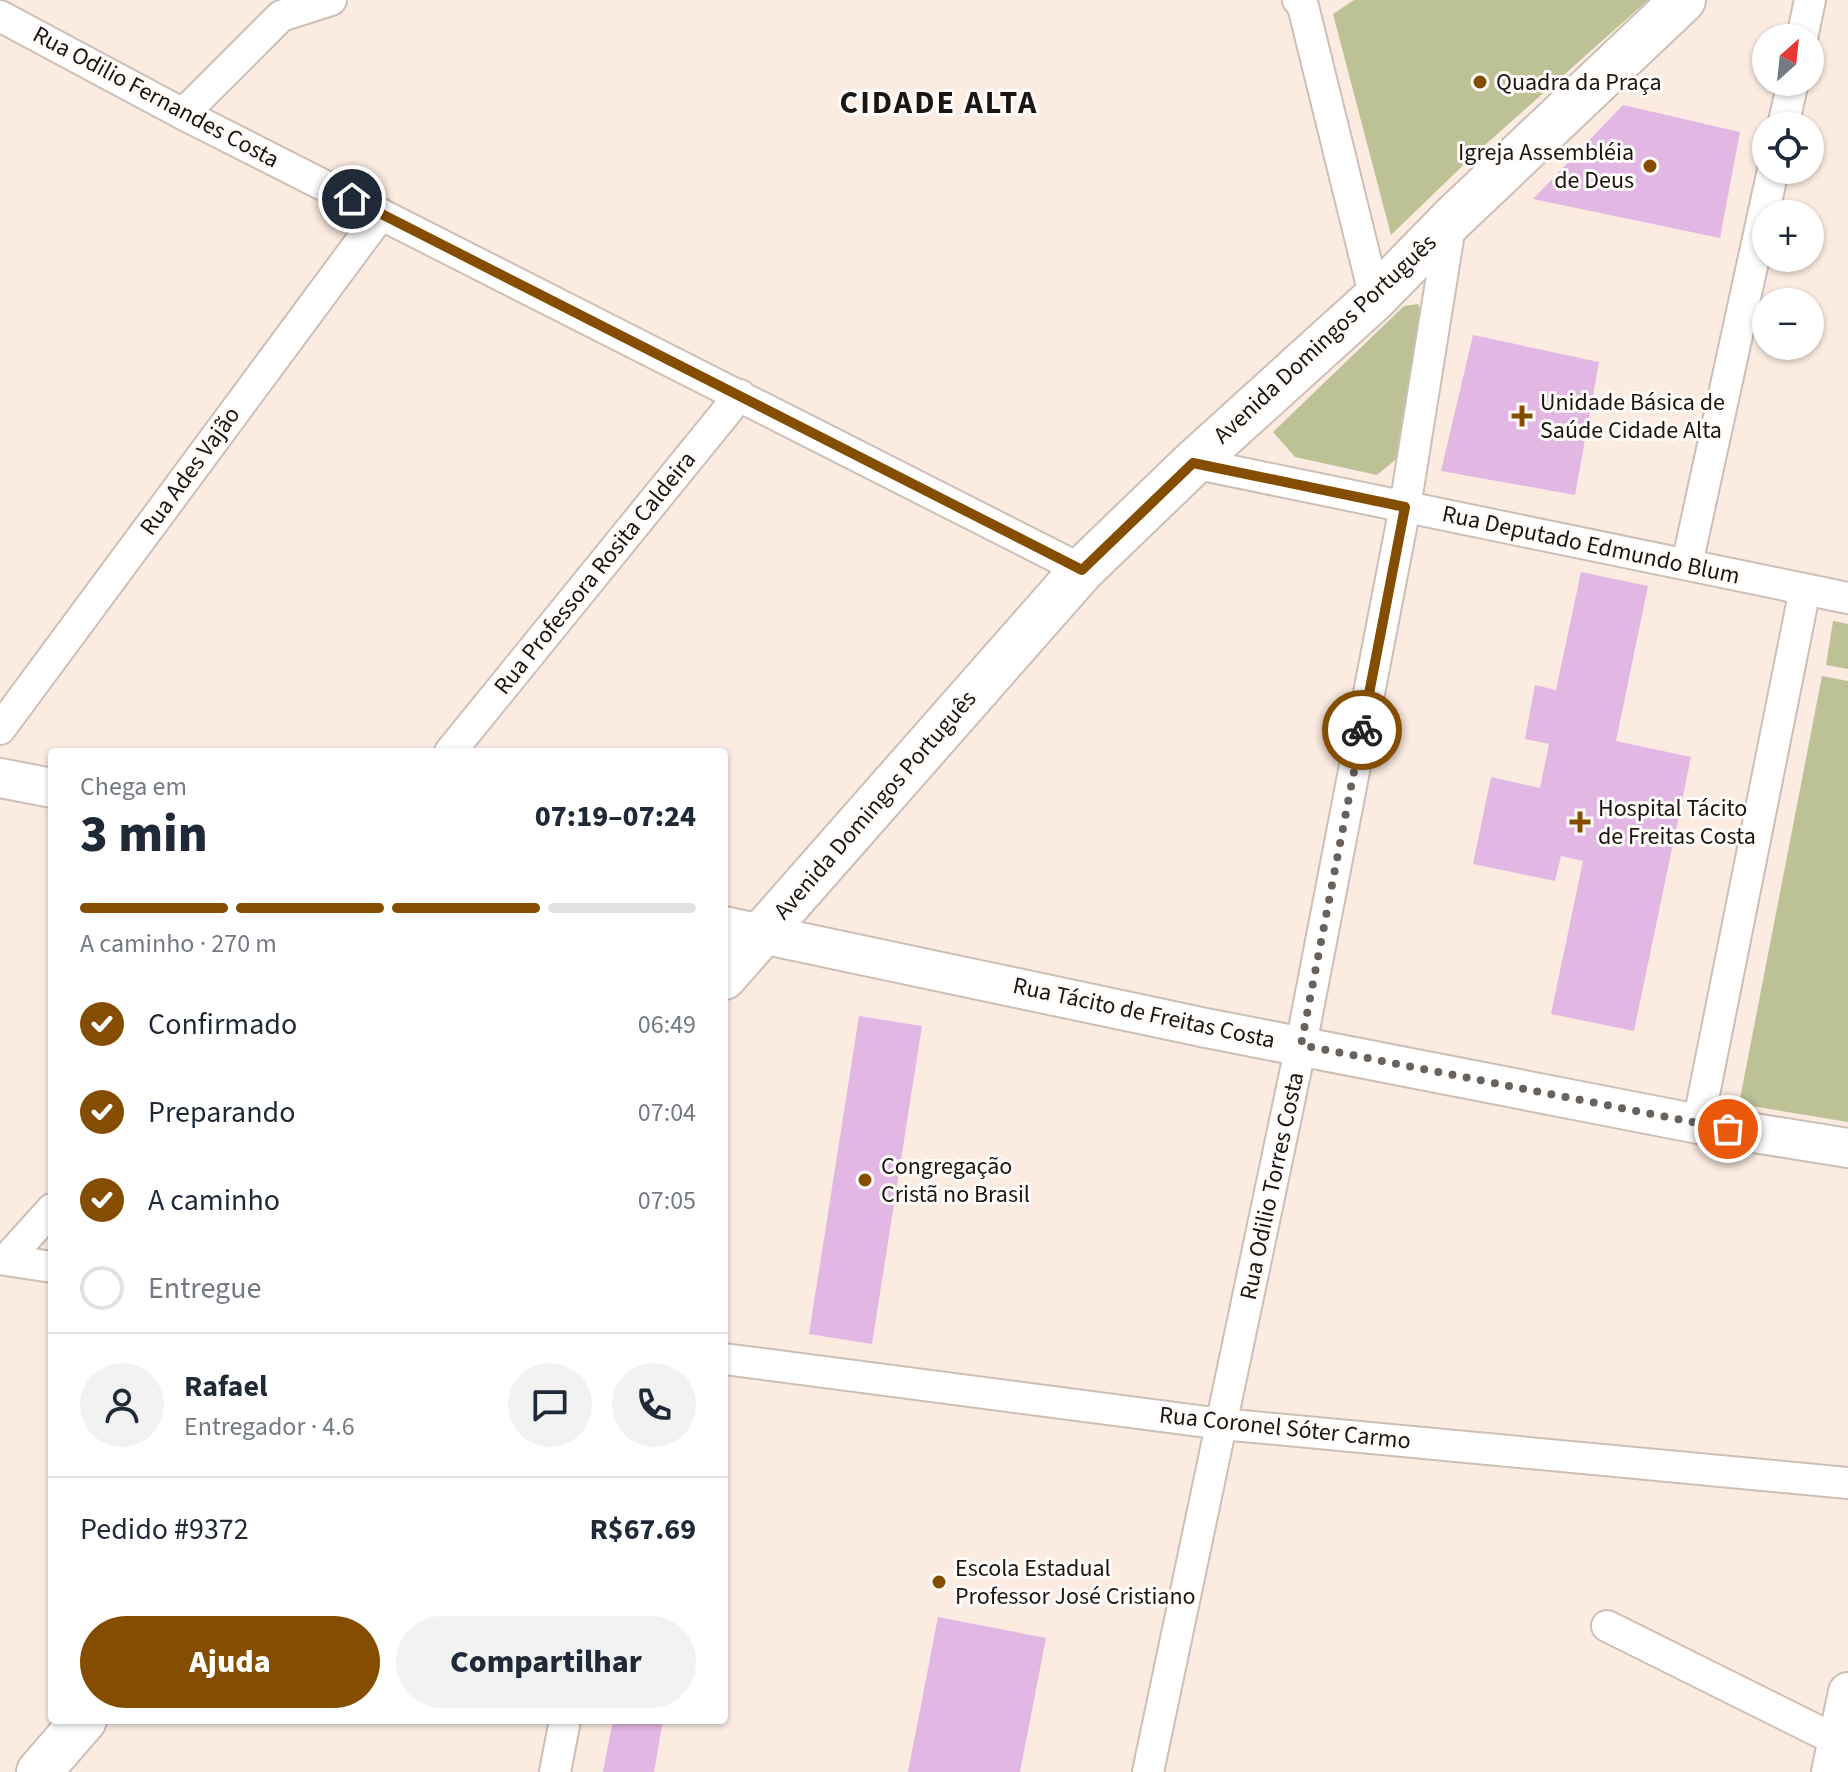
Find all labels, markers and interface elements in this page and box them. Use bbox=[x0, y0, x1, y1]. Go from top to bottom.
street label: Rua Odilio Fernandes Costa bbox=[26, 17, 286, 177]
north arrow bbox=[1752, 24, 1824, 96]
map controls bbox=[1752, 24, 1824, 360]
place label: Quadra da Praça bbox=[1496, 65, 1662, 100]
marker: Quadra da Praça bbox=[1471, 73, 1489, 91]
district label: CIDADE ALTA bbox=[840, 80, 1038, 126]
button: locate bbox=[1752, 112, 1824, 184]
place label: Igreja Assembléia de Deus bbox=[1458, 135, 1634, 198]
marker: Igreja Assembléia de Deus bbox=[1641, 157, 1659, 175]
pin bbox=[318, 165, 386, 233]
icon: home bbox=[330, 177, 374, 221]
button: + bbox=[1752, 200, 1824, 272]
street label: Avenida Domingos Português bbox=[1206, 226, 1444, 452]
button: − bbox=[1752, 288, 1824, 360]
place label: Unidade Básica de Saúde Cidade Alta bbox=[1540, 385, 1725, 448]
street label: Rua Ades Vajão bbox=[131, 399, 249, 543]
marker: Unidade Básica de Saúde Cidade Alta bbox=[1511, 405, 1533, 427]
street label: Rua Professora Rosita Caldeira bbox=[486, 444, 704, 702]
street label: Rua Deputado Edmundo Blum bbox=[1439, 496, 1743, 594]
street label: Avenida Domingos Português bbox=[765, 683, 985, 927]
courier bbox=[1322, 690, 1402, 770]
icon: bike bbox=[1340, 708, 1384, 752]
text: Chega em bbox=[80, 768, 187, 805]
place label: Hospital Tácito de Freitas Costa bbox=[1598, 791, 1756, 854]
text: 07:19–07:24 bbox=[535, 795, 696, 838]
text: 3 min bbox=[80, 798, 208, 872]
marker: Hospital Tácito de Freitas Costa bbox=[1569, 811, 1591, 833]
text: A caminho · 270 m bbox=[80, 925, 277, 962]
street label: Rua Tácito de Freitas Costa bbox=[1010, 968, 1278, 1058]
icon: check bbox=[80, 1002, 124, 1046]
text: Confirmado bbox=[148, 1003, 297, 1046]
text: 06:49 bbox=[638, 1006, 696, 1043]
street label: Rua Odilio Torres Costa bbox=[1231, 1069, 1313, 1303]
icon: check bbox=[80, 1090, 124, 1134]
text: Preparando bbox=[148, 1091, 295, 1134]
text: 07:04 bbox=[638, 1094, 696, 1131]
pin bbox=[1694, 1095, 1762, 1163]
icon: bag bbox=[1706, 1107, 1750, 1151]
place label: Congregação Cristã no Brasil bbox=[881, 1149, 1030, 1212]
marker: Congregação Cristã no Brasil bbox=[856, 1171, 874, 1189]
icon: check bbox=[80, 1178, 124, 1222]
text: A caminho bbox=[148, 1179, 280, 1222]
text: 07:05 bbox=[638, 1182, 696, 1219]
text: Entregue bbox=[148, 1267, 261, 1310]
button: person bbox=[80, 1363, 164, 1447]
button: chat bbox=[508, 1363, 592, 1447]
button: phone bbox=[612, 1363, 696, 1447]
text: Rafael bbox=[184, 1365, 268, 1408]
street label: Rua Coronel Sóter Carmo bbox=[1158, 1397, 1412, 1459]
text: Entregador · 4.6 bbox=[184, 1408, 355, 1445]
text: Pedido #9372 bbox=[80, 1508, 249, 1551]
text: R$67.69 bbox=[589, 1508, 696, 1551]
place label: Escola Estadual Professor José Cristiano bbox=[955, 1551, 1196, 1614]
marker: Escola Estadual Professor José Cristiano bbox=[930, 1573, 948, 1591]
button: Ajuda bbox=[80, 1616, 380, 1708]
button: Compartilhar bbox=[396, 1616, 696, 1708]

